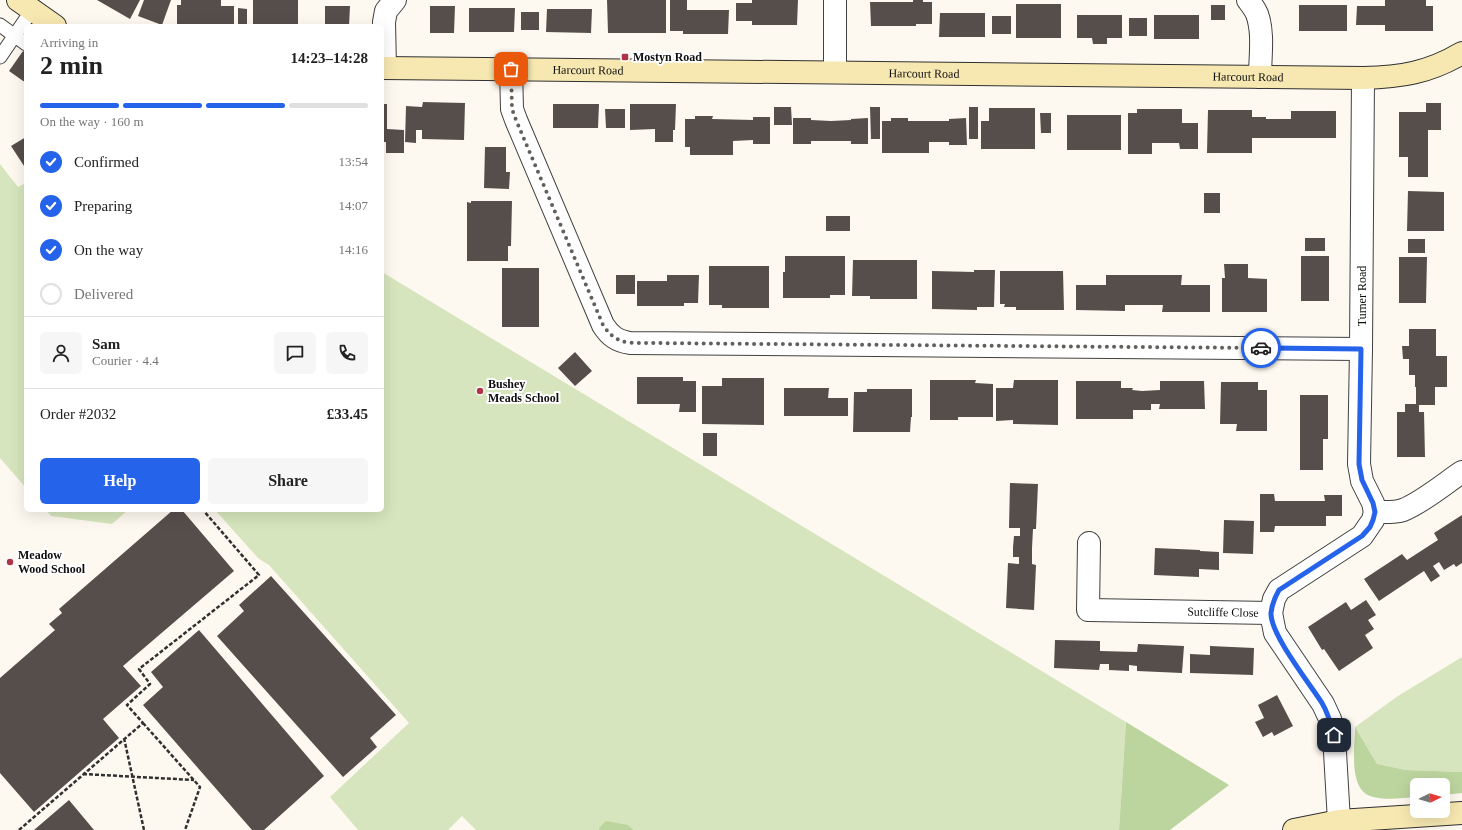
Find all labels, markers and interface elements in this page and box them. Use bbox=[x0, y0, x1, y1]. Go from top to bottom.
text: Arriving in bbox=[40, 35, 98, 50]
text: 14:23–14:28 bbox=[291, 50, 368, 66]
place label: Mostyn Road bbox=[633, 50, 702, 64]
text: 2 min bbox=[40, 51, 103, 80]
pin bbox=[494, 52, 528, 86]
marker: Mostyn Road bbox=[620, 52, 630, 62]
icon: bag bbox=[500, 58, 522, 80]
street label: Harcourt Road bbox=[552, 63, 624, 77]
street label: Harcourt Road bbox=[888, 66, 960, 81]
street label: Harcourt Road bbox=[1212, 69, 1284, 84]
text: On the way · 160 m bbox=[40, 114, 144, 129]
icon: check bbox=[40, 151, 62, 173]
text: Confirmed bbox=[74, 154, 139, 170]
text: 13:54 bbox=[338, 154, 368, 169]
icon: check bbox=[40, 195, 62, 217]
text: Preparing bbox=[74, 198, 132, 214]
text: 14:07 bbox=[338, 198, 368, 213]
icon: check bbox=[40, 239, 62, 261]
text: On the way bbox=[74, 242, 143, 258]
text: 14:16 bbox=[338, 242, 368, 257]
street label: Turner Road bbox=[1355, 266, 1369, 326]
text: Delivered bbox=[74, 286, 133, 302]
courier bbox=[1241, 328, 1281, 368]
button: person bbox=[40, 332, 82, 374]
button: chat bbox=[274, 332, 316, 374]
button: phone bbox=[326, 332, 368, 374]
text: Sam bbox=[92, 336, 120, 352]
icon: car bbox=[1250, 337, 1272, 359]
text: Courier · 4.4 bbox=[92, 353, 159, 368]
place label: Bushey Meads School bbox=[488, 377, 560, 405]
marker: Bushey Meads School bbox=[475, 386, 485, 396]
text: Order #2032 bbox=[40, 406, 116, 422]
text: £33.45 bbox=[327, 406, 368, 422]
button: Help bbox=[40, 458, 200, 504]
button: Share bbox=[208, 458, 368, 504]
place label: Meadow Wood School bbox=[18, 548, 86, 576]
marker: Meadow Wood School bbox=[5, 557, 15, 567]
street label: Sutcliffe Close bbox=[1187, 605, 1259, 620]
pin bbox=[1317, 718, 1351, 752]
icon: home bbox=[1323, 724, 1345, 746]
north arrow bbox=[1410, 778, 1450, 818]
map controls bbox=[1410, 778, 1450, 818]

